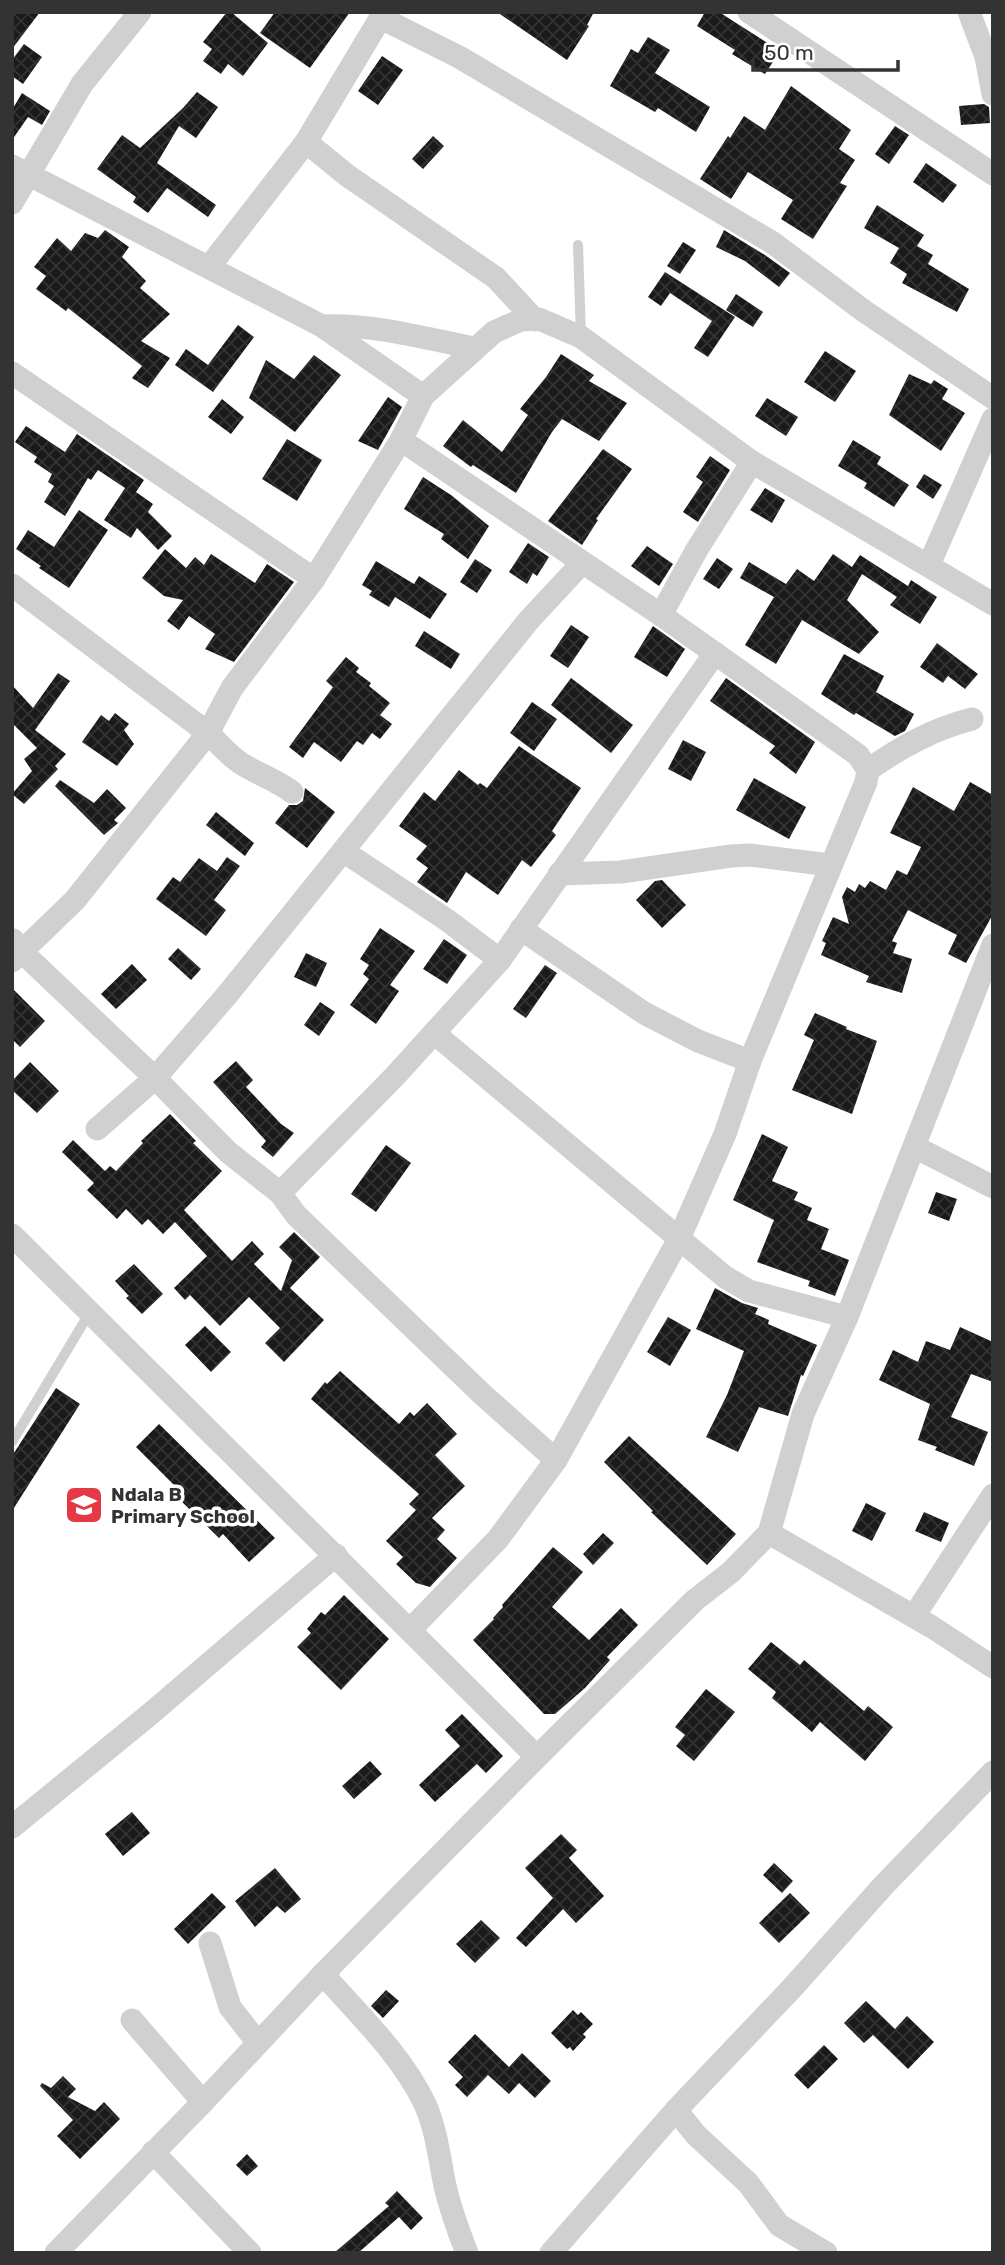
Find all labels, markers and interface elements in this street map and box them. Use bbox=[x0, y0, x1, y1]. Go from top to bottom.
scale bar bbox=[753, 28, 898, 72]
text: 50 m bbox=[764, 40, 814, 65]
place label: Ndala B Primary School bbox=[111, 1483, 255, 1528]
school or university icon: Ndala B Primary School bbox=[63, 1484, 105, 1526]

